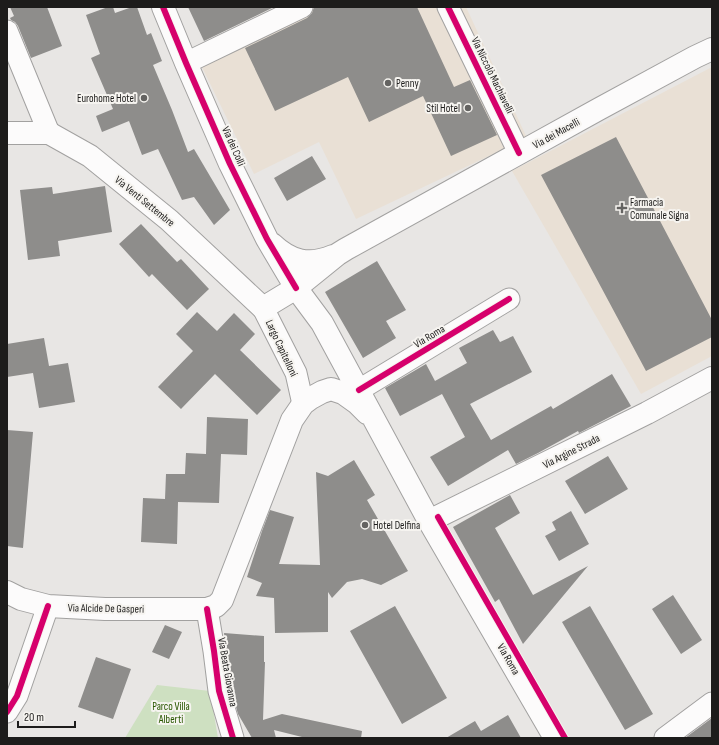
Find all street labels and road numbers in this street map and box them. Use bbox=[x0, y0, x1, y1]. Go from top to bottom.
street label: Via Niccolò Machiavelli bbox=[468, 35, 517, 116]
street label: Via dei Macelli bbox=[530, 115, 582, 152]
street label: Via dei Colli bbox=[219, 124, 248, 168]
street label: Via Venti Settembre bbox=[112, 173, 177, 229]
street label: Largo Capitelloni bbox=[263, 318, 300, 379]
street label: Via Roma bbox=[411, 322, 447, 351]
street label: Via Argine Strada bbox=[541, 432, 602, 471]
street label: Via Alcide De Gasperi bbox=[68, 601, 144, 616]
street label: Via Beata Giovanna bbox=[215, 637, 240, 708]
street label: Via Roma bbox=[494, 641, 523, 677]

